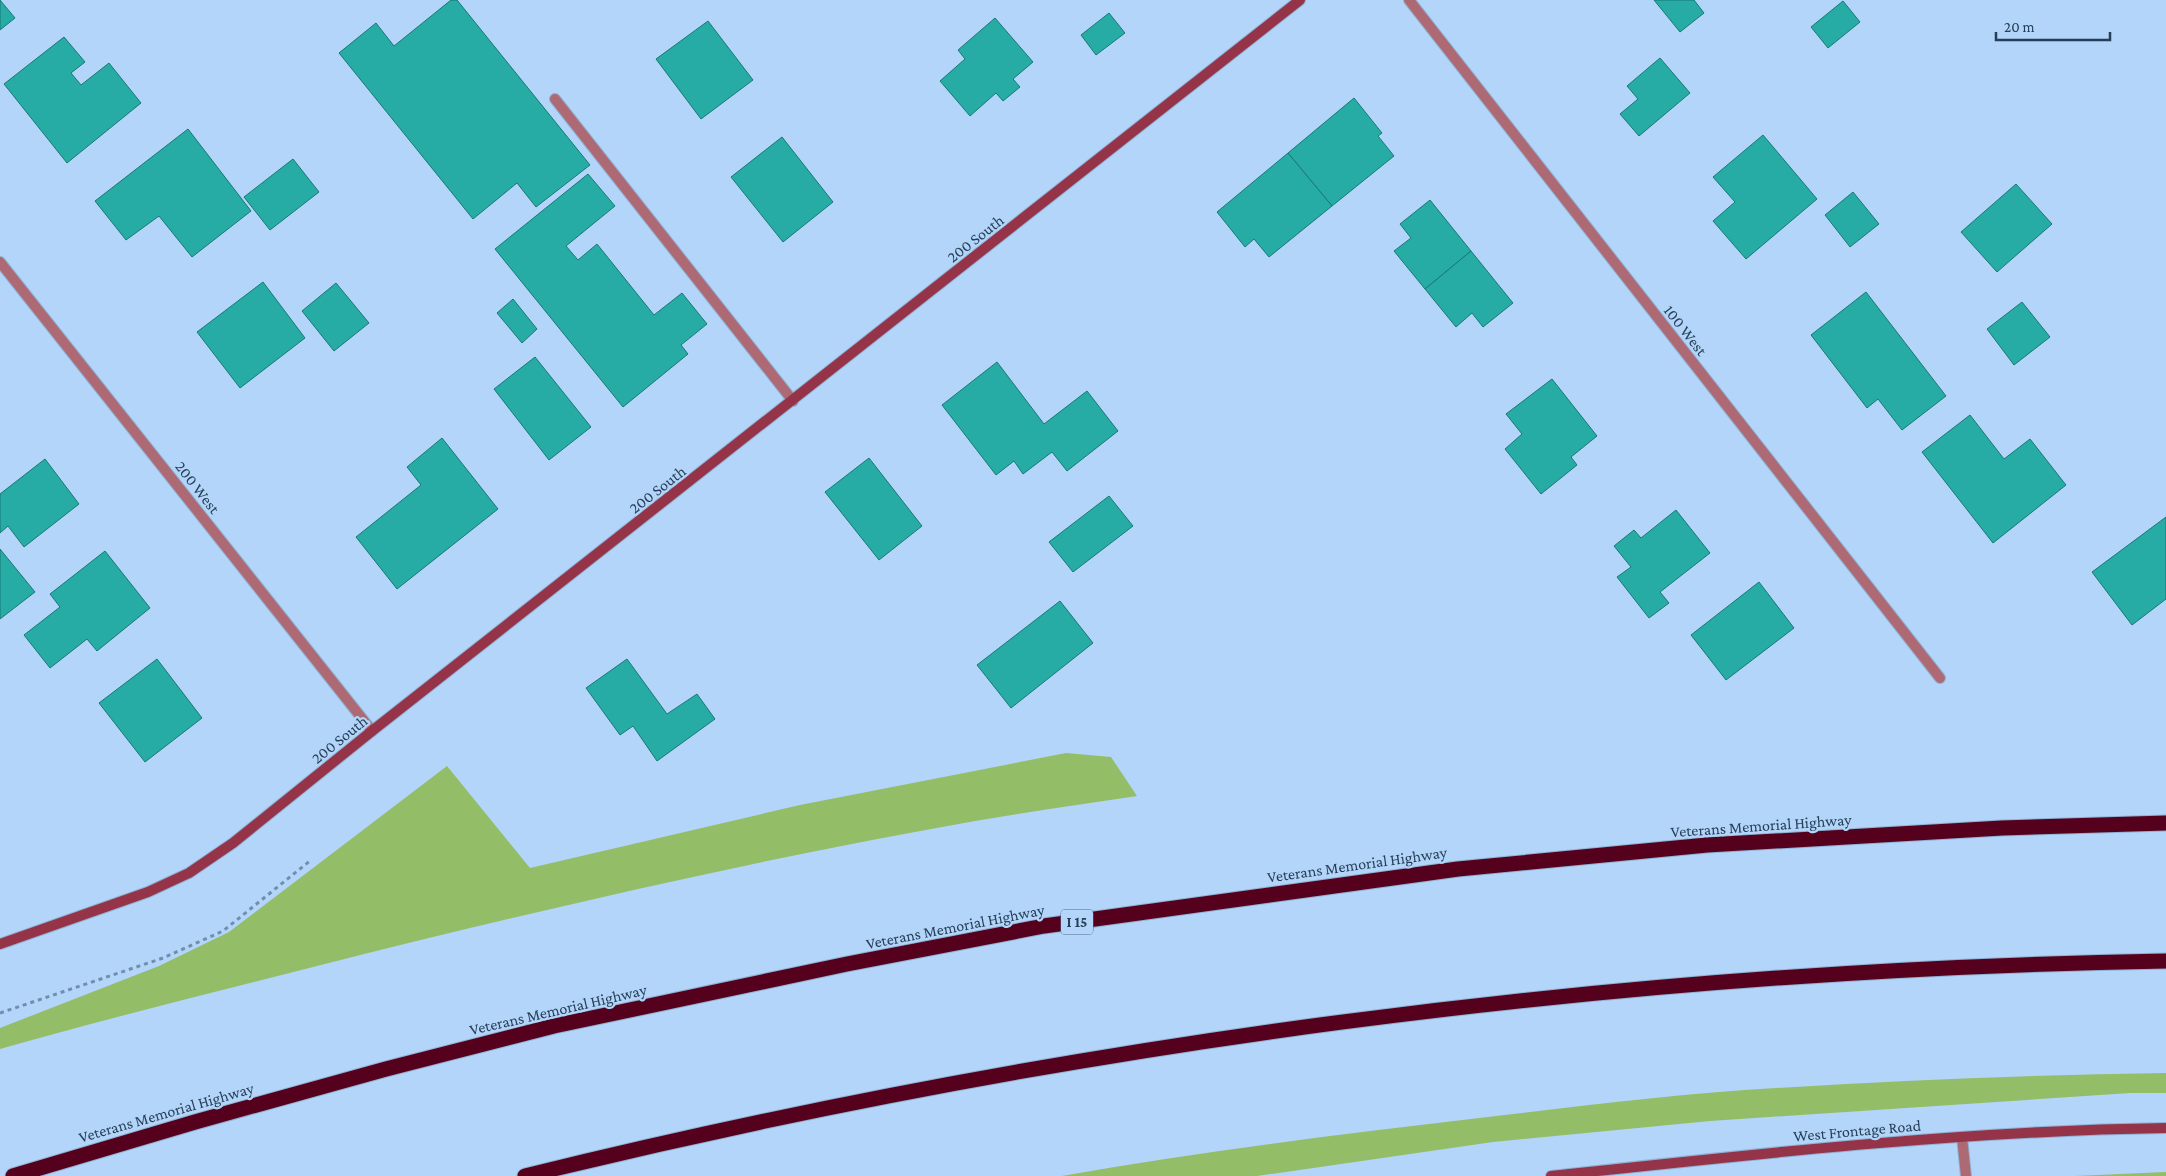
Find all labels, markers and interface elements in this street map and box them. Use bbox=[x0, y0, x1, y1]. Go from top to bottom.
scale bar bbox=[1996, 10, 2110, 42]
text: 20 m bbox=[2004, 19, 2035, 35]
street label: 200 South bbox=[944, 211, 1007, 266]
street label: 100 West bbox=[1661, 302, 1711, 359]
street label: 200 West bbox=[172, 458, 224, 517]
street label: 200 South bbox=[626, 462, 689, 517]
street label: 200 South bbox=[308, 712, 371, 767]
street label: Veterans Memorial Highway bbox=[1670, 811, 1853, 841]
street label: Veterans Memorial Highway bbox=[1266, 843, 1449, 887]
street label: Veterans Memorial Highway bbox=[864, 901, 1047, 953]
road number: I 15 bbox=[1061, 910, 1093, 934]
street label: Veterans Memorial Highway bbox=[468, 981, 649, 1039]
street label: Veterans Memorial Highway bbox=[77, 1079, 256, 1147]
street label: West Frontage Road bbox=[1793, 1116, 1922, 1146]

